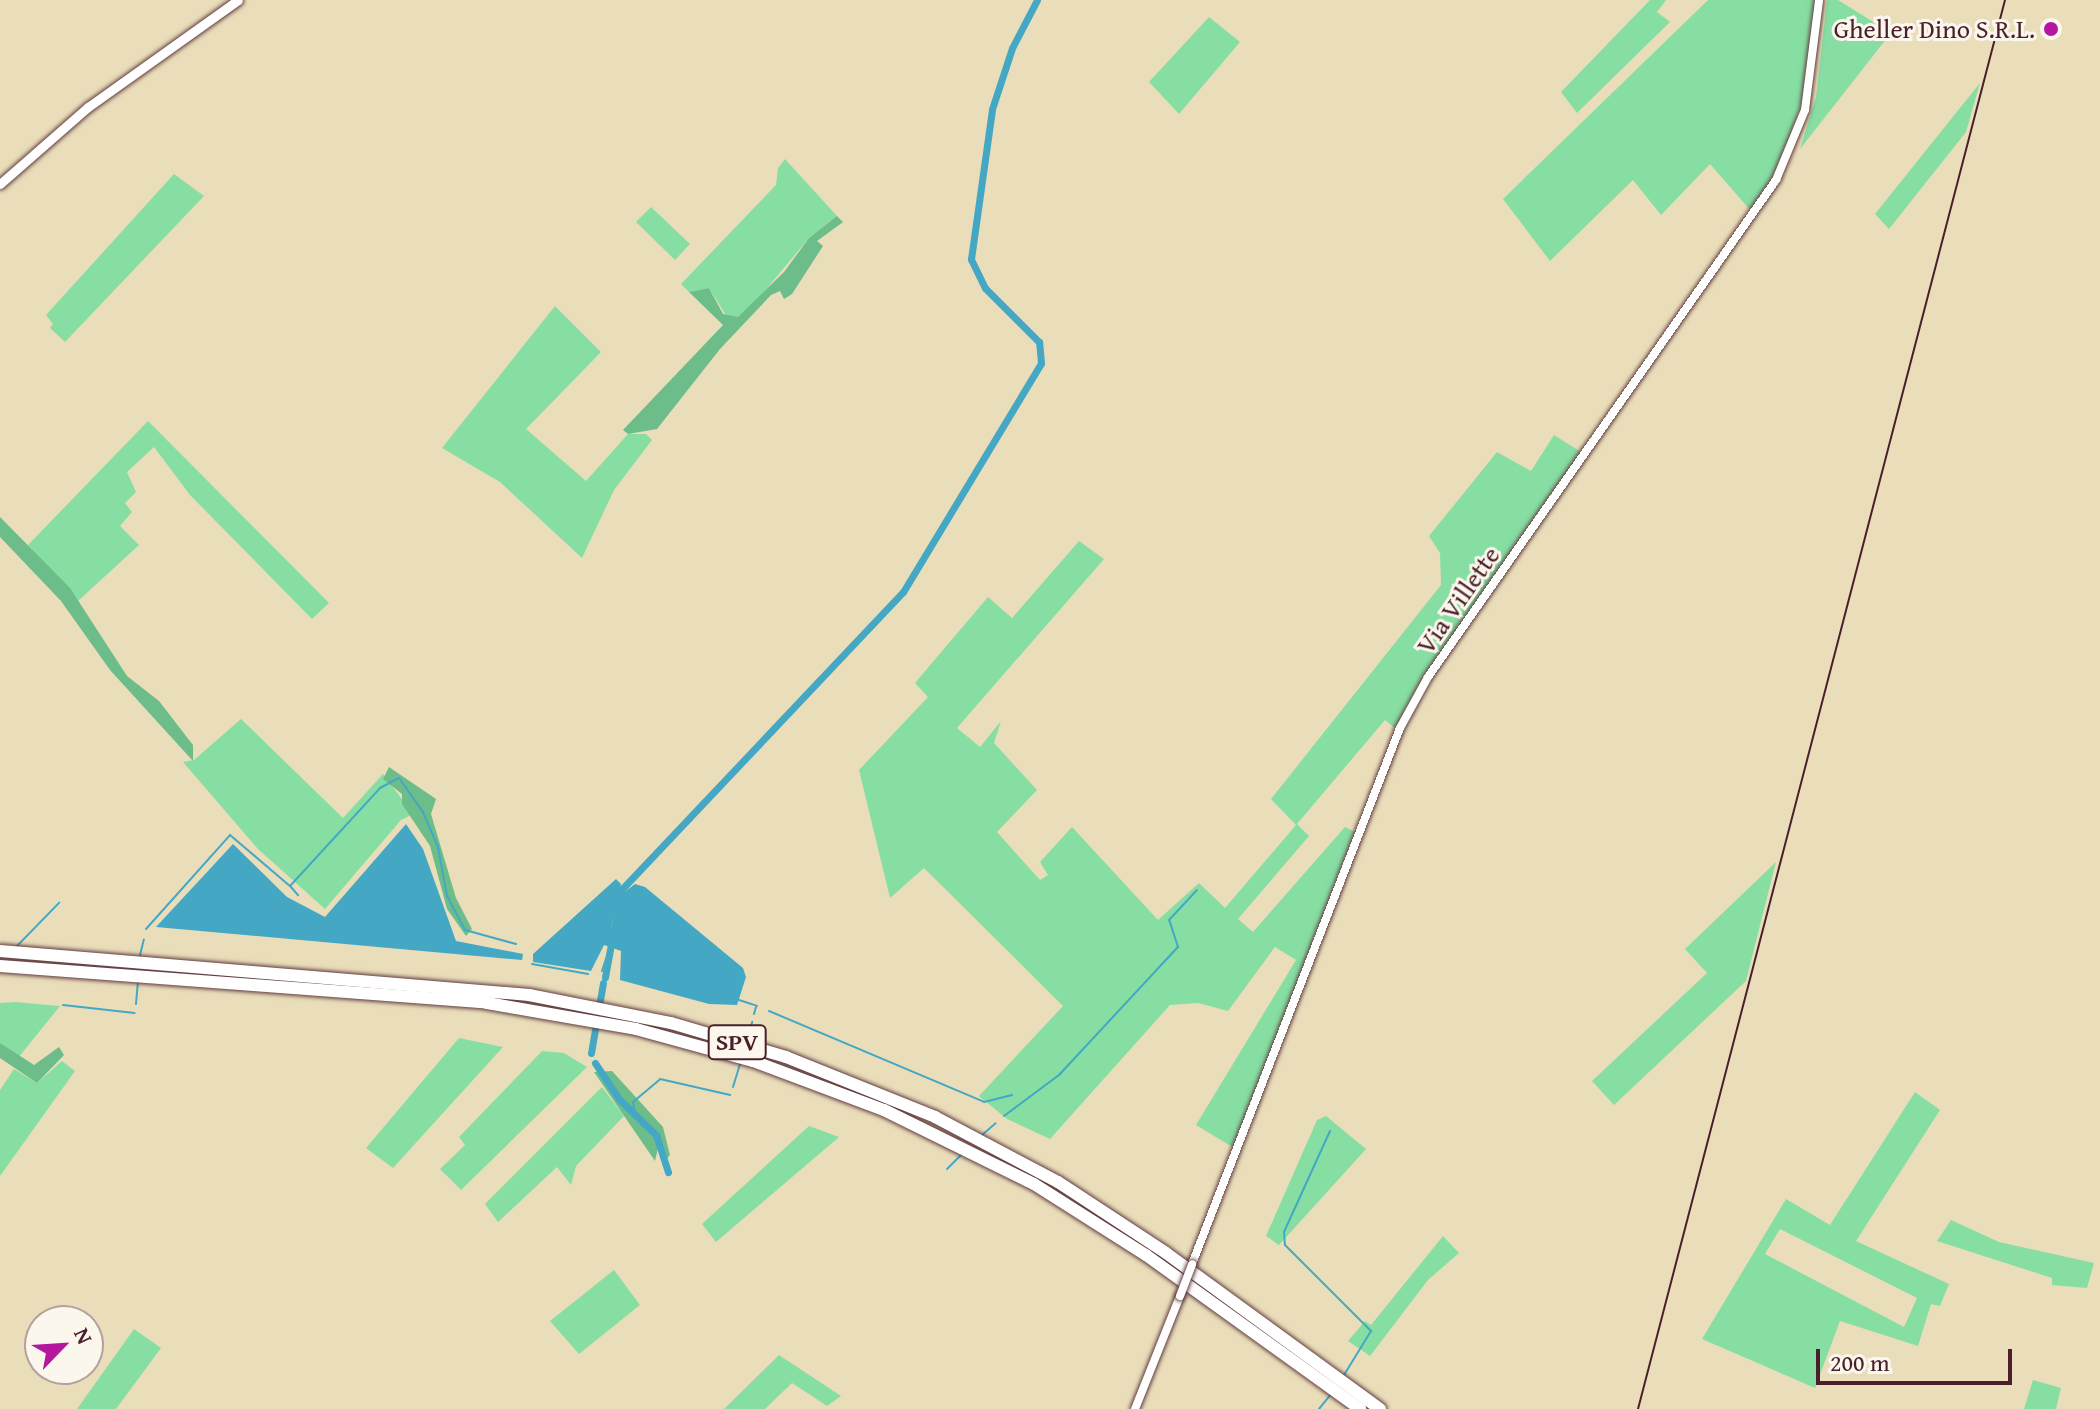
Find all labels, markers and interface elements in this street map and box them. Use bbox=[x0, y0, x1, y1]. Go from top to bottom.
place label: Gheller Dino S.R.L. bbox=[1834, 13, 2035, 45]
marker: Gheller Dino S.R.L. bbox=[2042, 20, 2060, 38]
street label: Via Villette bbox=[1410, 540, 1506, 660]
road number: SPV bbox=[707, 1022, 767, 1062]
north arrow bbox=[24, 1305, 104, 1385]
text: N bbox=[66, 1322, 102, 1349]
scale bar bbox=[1820, 1333, 2016, 1383]
text: 200 m bbox=[1830, 1345, 1890, 1380]

